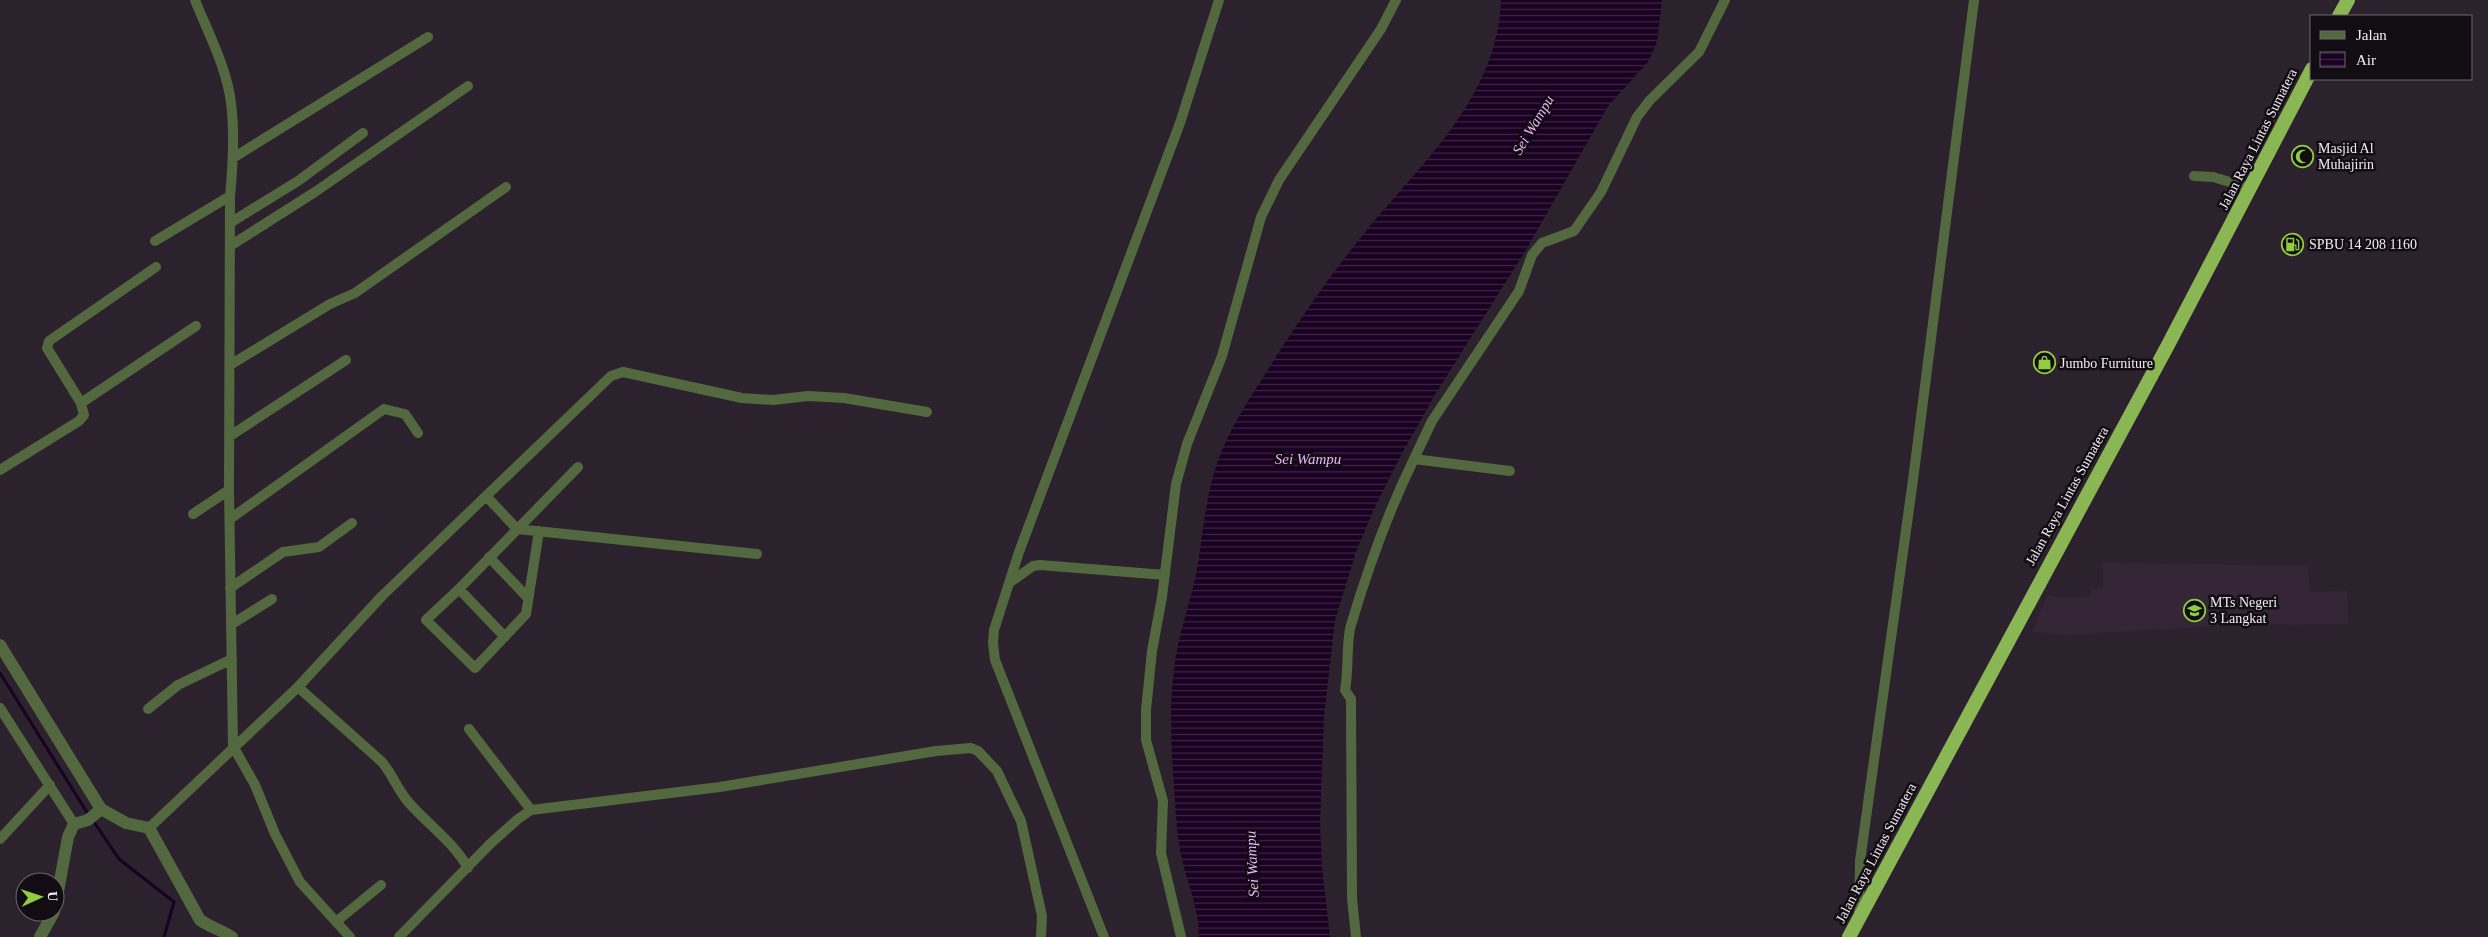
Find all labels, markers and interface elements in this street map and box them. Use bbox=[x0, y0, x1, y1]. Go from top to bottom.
legend bbox=[2310, 15, 2473, 80]
text: Jalan bbox=[2356, 27, 2387, 43]
text: Air bbox=[2356, 52, 2376, 68]
street label: Jalan Raya Lintas Sumatera bbox=[2216, 65, 2300, 212]
water label: Sei Wampu bbox=[1509, 92, 1557, 158]
place label: Masjid Al Muhajirin bbox=[2318, 141, 2374, 172]
mosque icon: Masjid Al Muhajirin bbox=[2290, 144, 2314, 168]
fuel station icon: SPBU 14 208 1160 bbox=[2281, 232, 2305, 256]
place label: SPBU 14 208 1160 bbox=[2309, 237, 2417, 252]
shop icon: Jumbo Furniture bbox=[2032, 351, 2056, 375]
place label: Jumbo Furniture bbox=[2060, 356, 2153, 371]
street label: Jalan Raya Lintas Sumatera bbox=[2023, 424, 2112, 568]
water label: Sei Wampu bbox=[1275, 451, 1341, 467]
place label: MTs Negeri 3 Langkat bbox=[2210, 595, 2277, 626]
school or university icon: MTs Negeri 3 Langkat bbox=[2182, 598, 2206, 622]
street label: Jalan Raya Lintas Sumatera bbox=[1833, 780, 1920, 925]
water label: Sei Wampu bbox=[1242, 830, 1262, 898]
north arrow bbox=[15, 872, 65, 922]
text: U bbox=[45, 891, 60, 902]

